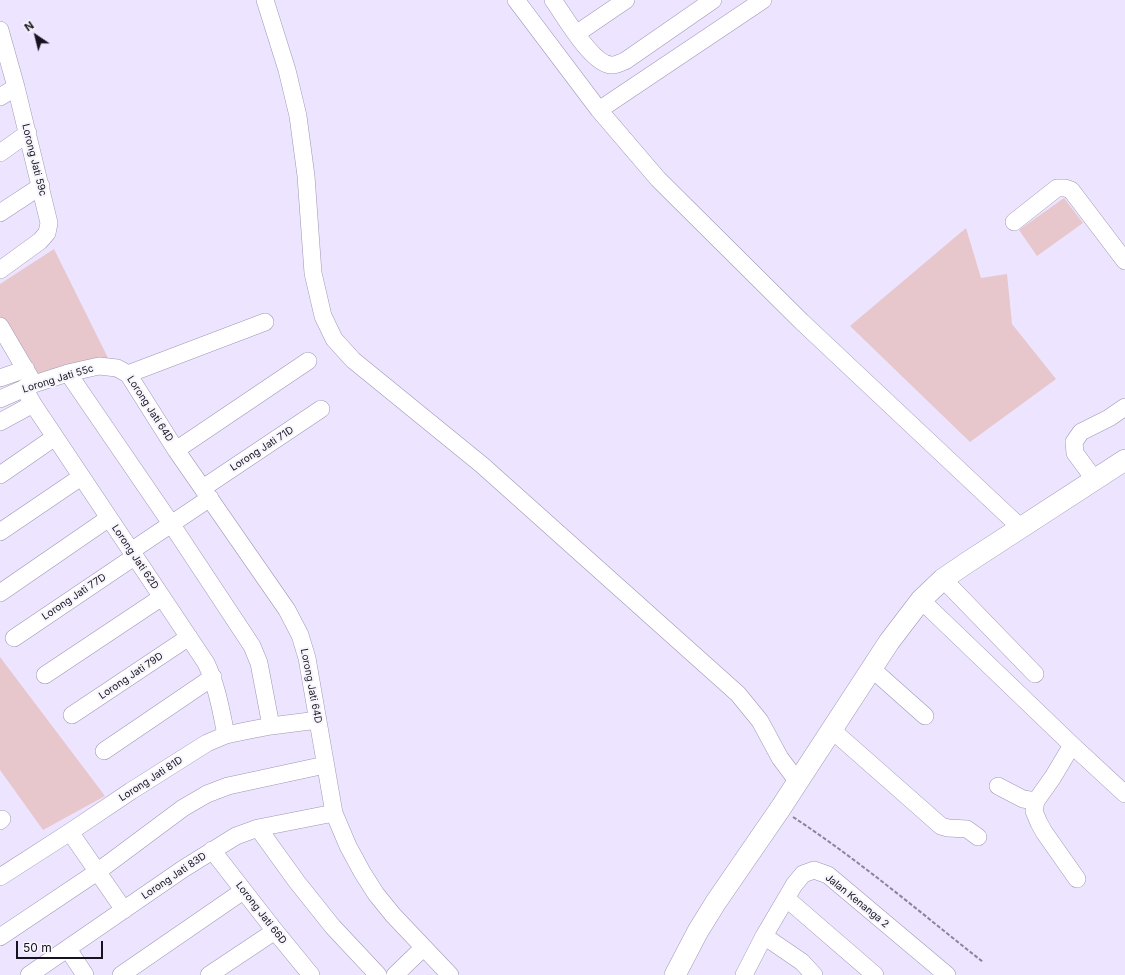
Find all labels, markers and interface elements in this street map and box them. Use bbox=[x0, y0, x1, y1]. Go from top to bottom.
north arrow bbox=[16, 16, 56, 56]
text: N bbox=[22, 18, 37, 34]
street label: Lorong Jati 59c bbox=[19, 123, 49, 197]
street label: Lorong Jati 55c bbox=[21, 362, 95, 396]
street label: Lorong Jati 64D bbox=[124, 374, 176, 444]
street label: Lorong Jati 71D bbox=[228, 424, 296, 474]
street label: Lorong Jati 62D bbox=[109, 522, 161, 592]
street label: Lorong Jati 77D bbox=[40, 571, 108, 623]
street label: Lorong Jati 64D bbox=[298, 648, 324, 724]
street label: Lorong Jati 79D bbox=[97, 650, 165, 702]
street label: Lorong Jati 81D bbox=[117, 754, 185, 804]
street label: Lorong Jati 83D bbox=[139, 850, 209, 902]
street label: Jalan Kenanga 2 bbox=[823, 872, 891, 930]
street label: Lorong Jati 66D bbox=[233, 880, 289, 946]
scale bar bbox=[18, 933, 105, 959]
text: 50 m bbox=[23, 940, 52, 955]

